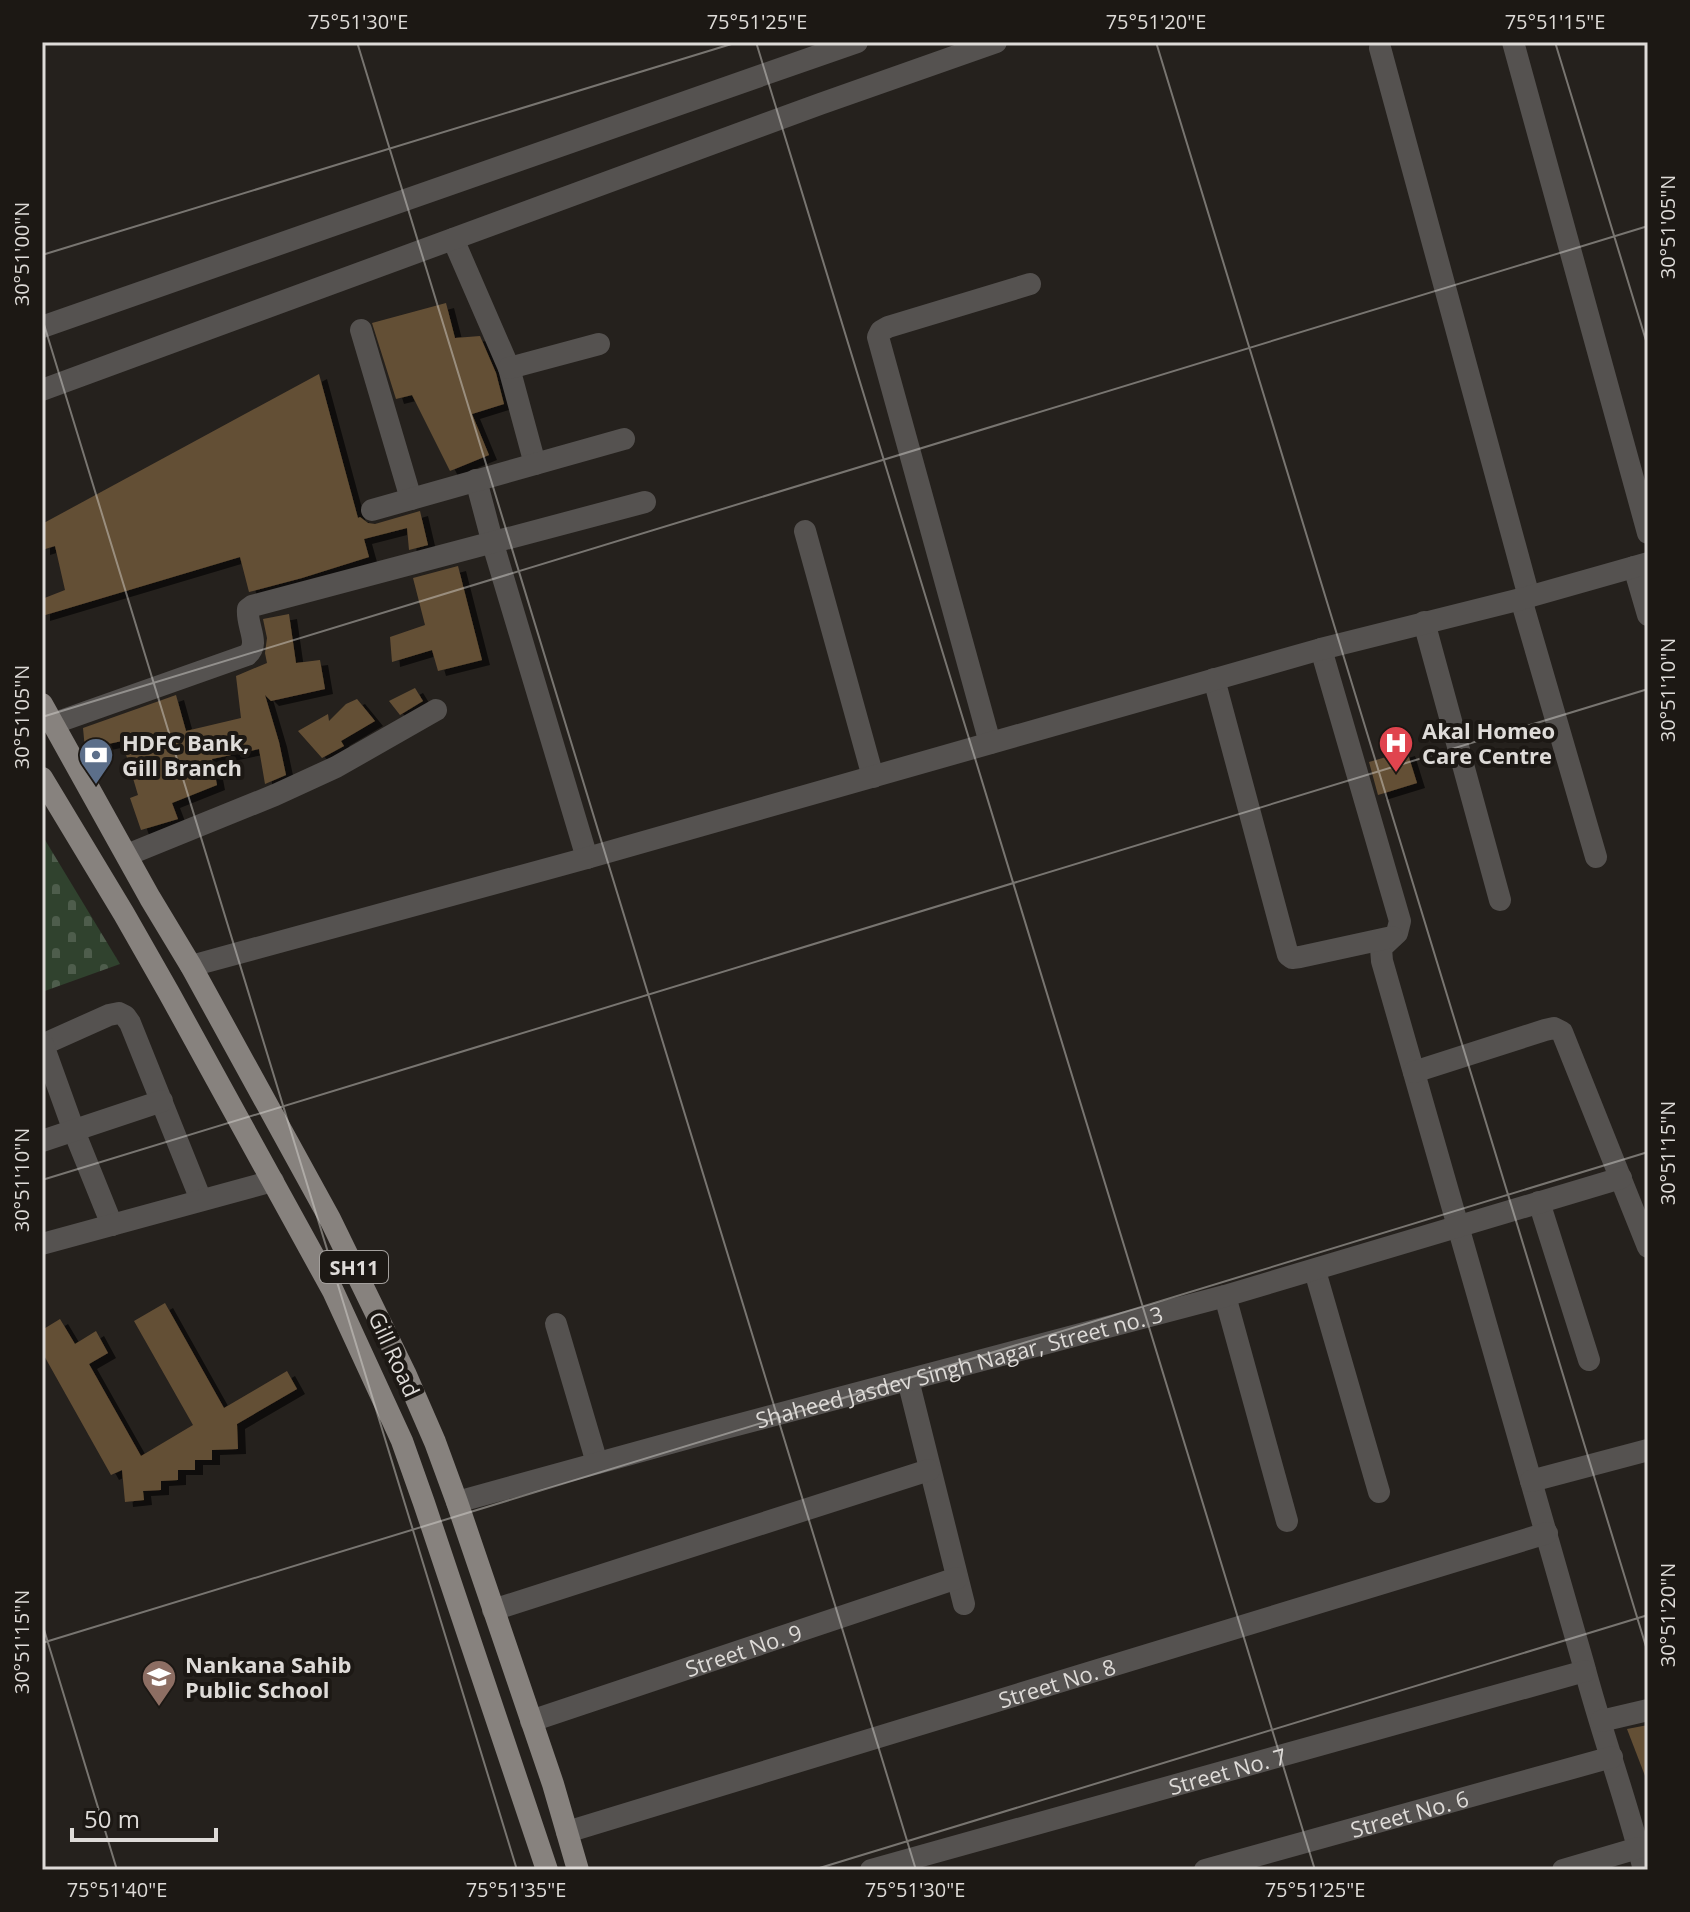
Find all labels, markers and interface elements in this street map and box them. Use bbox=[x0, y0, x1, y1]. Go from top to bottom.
text: 75°51'30"E bbox=[308, 8, 408, 35]
text: 75°51'25"E bbox=[707, 8, 807, 35]
text: 75°51'20"E bbox=[1106, 8, 1206, 35]
text: 75°51'15"E bbox=[1505, 8, 1605, 35]
text: 30°51'05"N bbox=[1654, 175, 1681, 279]
text: 30°51'00"N bbox=[8, 202, 35, 306]
text: 30°51'10"N bbox=[1654, 638, 1681, 742]
text: 30°51'05"N bbox=[8, 665, 35, 769]
place label: Akal Homeo Care Centre bbox=[1422, 715, 1555, 770]
hospital icon: Akal Homeo Care Centre bbox=[1377, 724, 1415, 774]
place label: HDFC Bank, Gill Branch bbox=[122, 727, 249, 782]
bank icon: HDFC Bank, Gill Branch bbox=[77, 736, 115, 786]
text: 30°51'15"N bbox=[1654, 1101, 1681, 1205]
text: 30°51'10"N bbox=[8, 1128, 35, 1232]
road number: SH11 bbox=[320, 1251, 388, 1283]
street label: Shaheed Jasdev Singh Nagar, Street no. 3 bbox=[752, 1298, 1166, 1434]
street label: Gill Road bbox=[362, 1306, 428, 1402]
text: 30°51'20"N bbox=[1654, 1563, 1681, 1667]
text: 30°51'15"N bbox=[8, 1590, 35, 1694]
street label: Street No. 9 bbox=[681, 1616, 806, 1683]
place label: Nankana Sahib Public School bbox=[185, 1649, 352, 1704]
street label: Street No. 8 bbox=[994, 1651, 1119, 1715]
school or university icon: Nankana Sahib Public School bbox=[140, 1658, 178, 1708]
street label: Street No. 7 bbox=[1165, 1740, 1290, 1801]
street label: Street No. 6 bbox=[1347, 1783, 1472, 1844]
scale bar bbox=[72, 1792, 216, 1842]
text: 50 m bbox=[84, 1802, 140, 1835]
text: 75°51'40"E bbox=[67, 1876, 167, 1903]
text: 75°51'35"E bbox=[466, 1876, 566, 1903]
text: 75°51'30"E bbox=[865, 1876, 965, 1903]
text: 75°51'25"E bbox=[1265, 1876, 1365, 1903]

